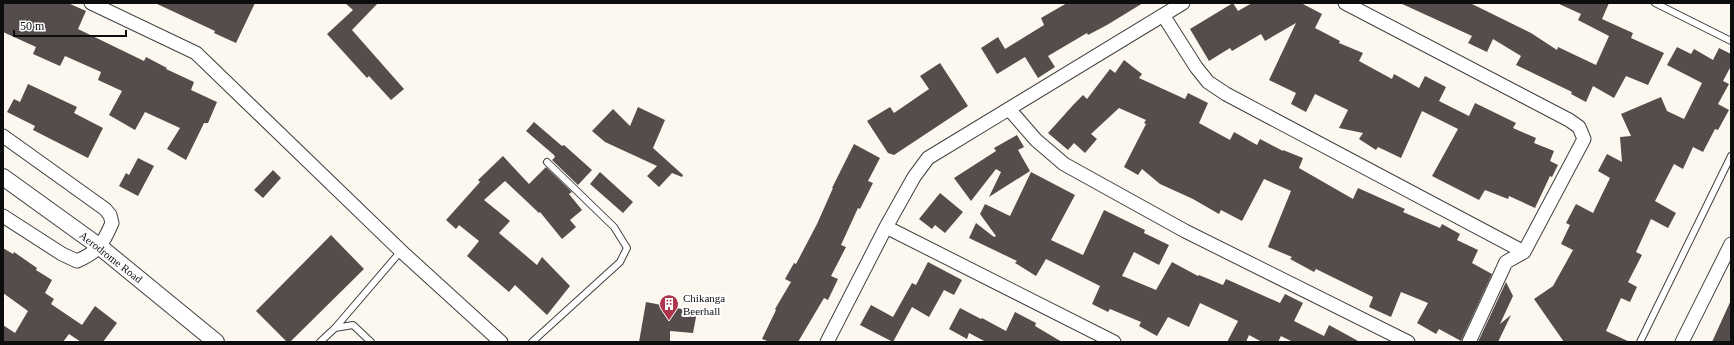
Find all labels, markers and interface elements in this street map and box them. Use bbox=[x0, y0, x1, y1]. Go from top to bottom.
scale bar bbox=[14, 12, 126, 38]
text: 50 m bbox=[20, 19, 45, 33]
street label: Aerodrome Road bbox=[77, 229, 145, 285]
place label: Chikanga Beerhall bbox=[683, 292, 725, 317]
building icon: Chikanga Beerhall bbox=[658, 293, 680, 321]

